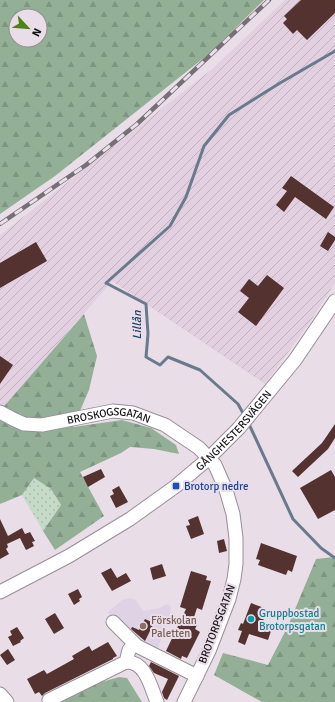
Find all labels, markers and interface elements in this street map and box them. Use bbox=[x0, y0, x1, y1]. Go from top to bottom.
north arrow bbox=[8, 8, 48, 48]
text: N bbox=[29, 26, 44, 38]
water label: Lillån bbox=[130, 310, 145, 339]
street label: GÅNGHESTERSVÄGEN bbox=[193, 388, 274, 473]
street label: BROSKOGSGATAN bbox=[66, 405, 153, 426]
place label: Brotorp nedre bbox=[184, 480, 248, 493]
marker: Brotorp nedre bbox=[171, 481, 181, 491]
street label: BROTORPSGATAN bbox=[196, 583, 238, 665]
place label: Gruppbostad Brotorpsgatan bbox=[259, 607, 326, 633]
place label: Förskolan Paletten bbox=[151, 614, 197, 640]
marker: Gruppbostad Brotorpsgatan bbox=[246, 614, 256, 624]
marker: Förskolan Paletten bbox=[138, 621, 148, 631]

